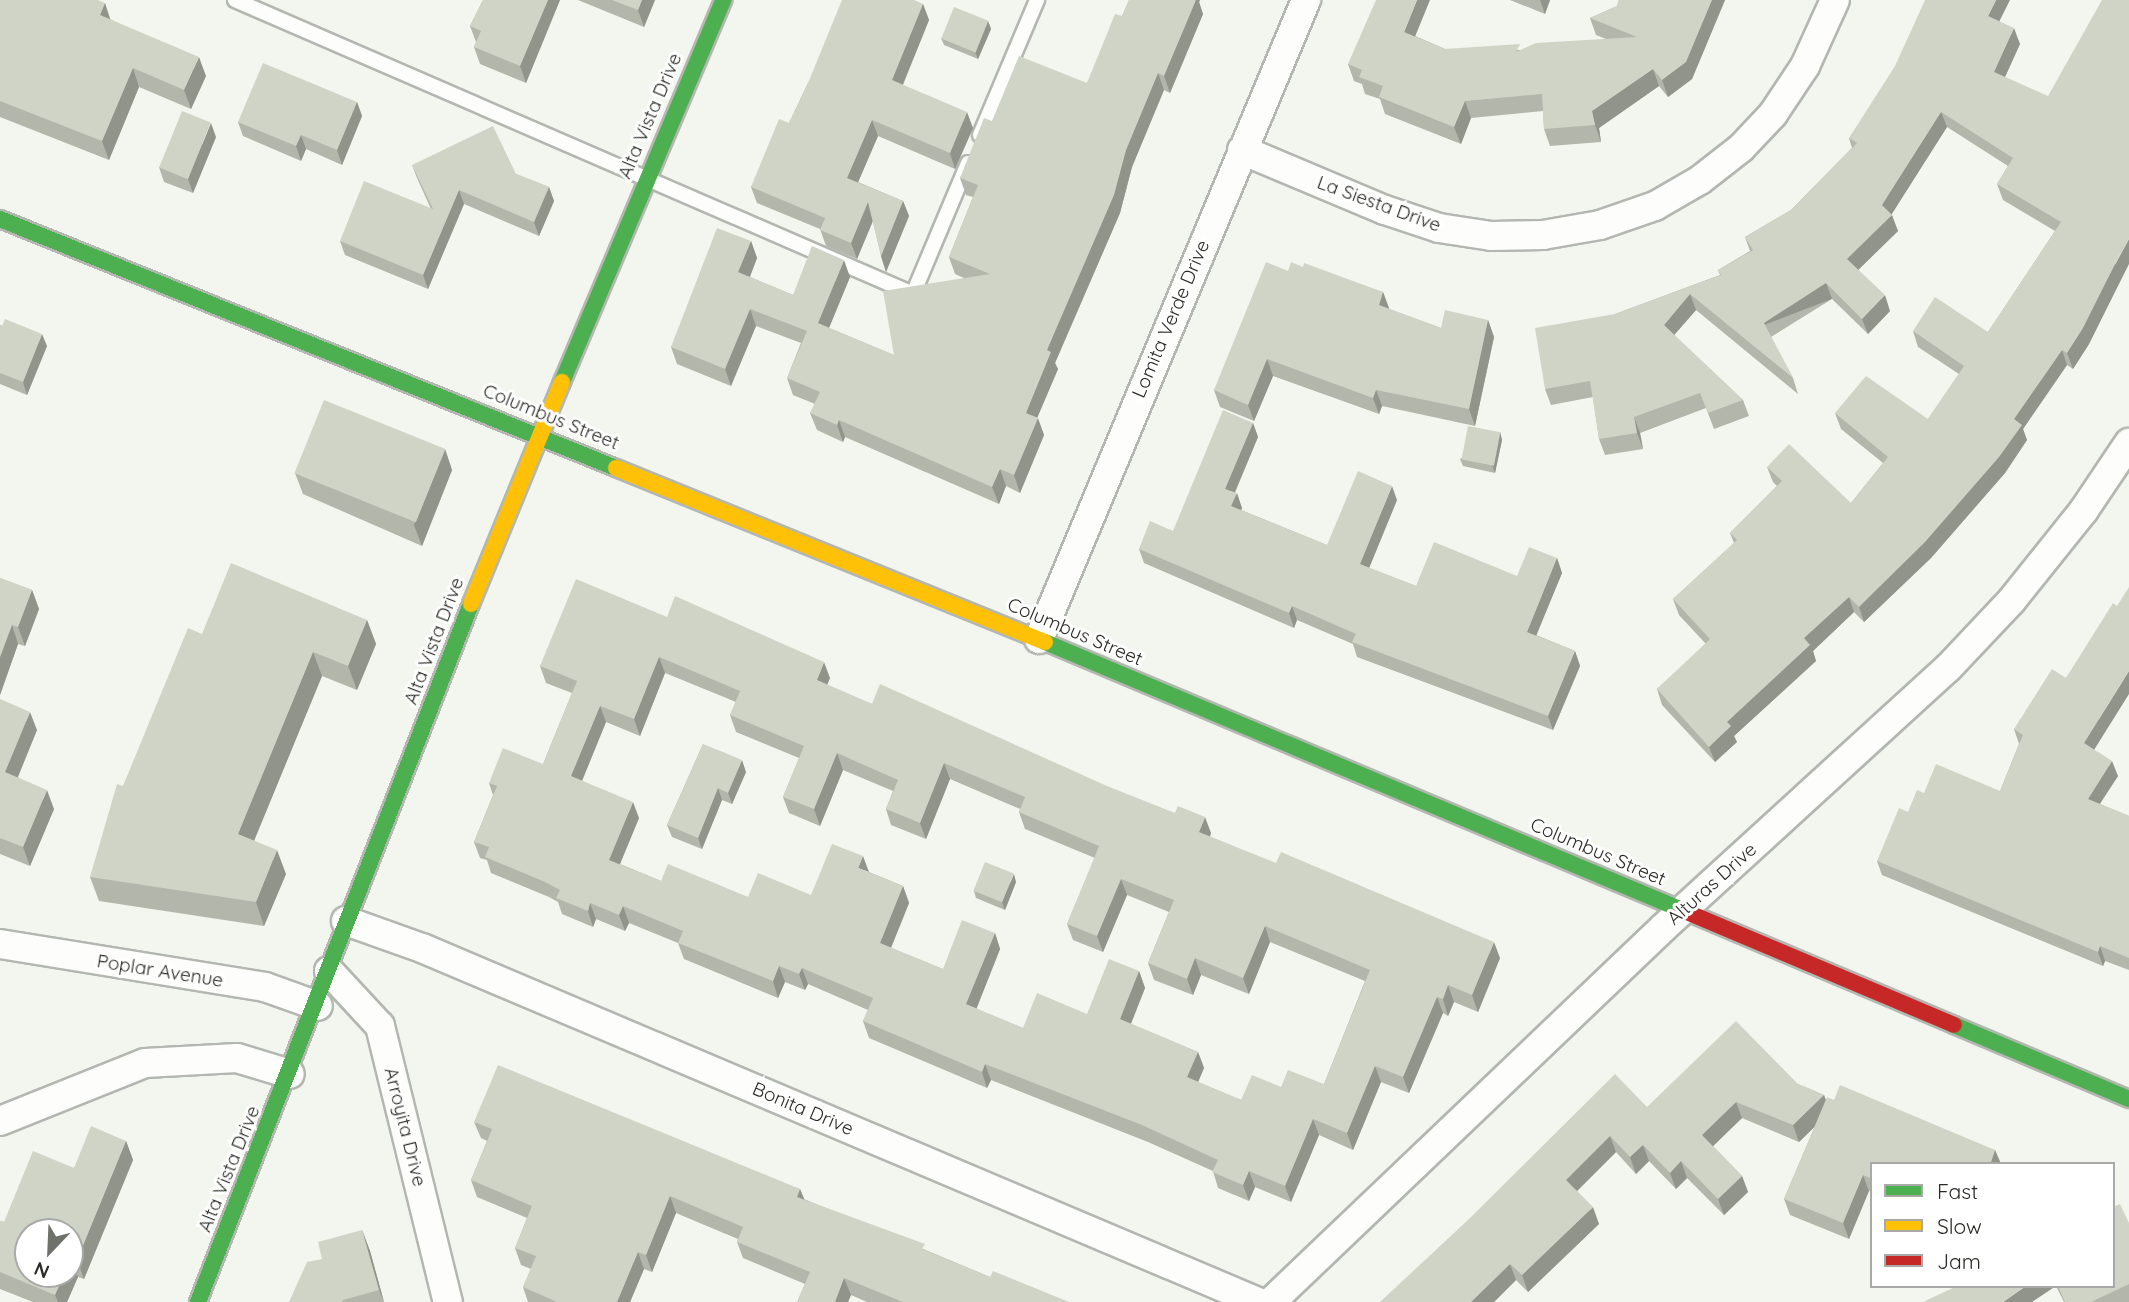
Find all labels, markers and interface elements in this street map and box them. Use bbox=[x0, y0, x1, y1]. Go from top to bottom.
street label: Alta Vista Drive bbox=[613, 50, 687, 182]
street label: La Siesta Drive bbox=[1314, 171, 1444, 237]
street label: Lomita Verde Drive bbox=[1127, 237, 1215, 401]
street label: Columbus Street bbox=[480, 379, 622, 455]
street label: Alta Vista Drive bbox=[399, 574, 469, 708]
street label: Columbus Street bbox=[1004, 593, 1146, 671]
street label: Columbus Street bbox=[1527, 813, 1669, 891]
street label: Alturas Drive bbox=[1663, 838, 1761, 930]
street label: Poplar Avenue bbox=[95, 950, 225, 992]
street label: Arroyita Drive bbox=[379, 1065, 431, 1189]
street label: Bonita Drive bbox=[749, 1077, 857, 1141]
street label: Alta Vista Drive bbox=[193, 1102, 265, 1236]
legend bbox=[1870, 1162, 2115, 1288]
text: Fast bbox=[1937, 1178, 1978, 1204]
text: Slow bbox=[1937, 1213, 1982, 1239]
north arrow bbox=[14, 1218, 84, 1288]
text: Jam bbox=[1937, 1248, 1981, 1274]
text: N bbox=[30, 1257, 53, 1284]

